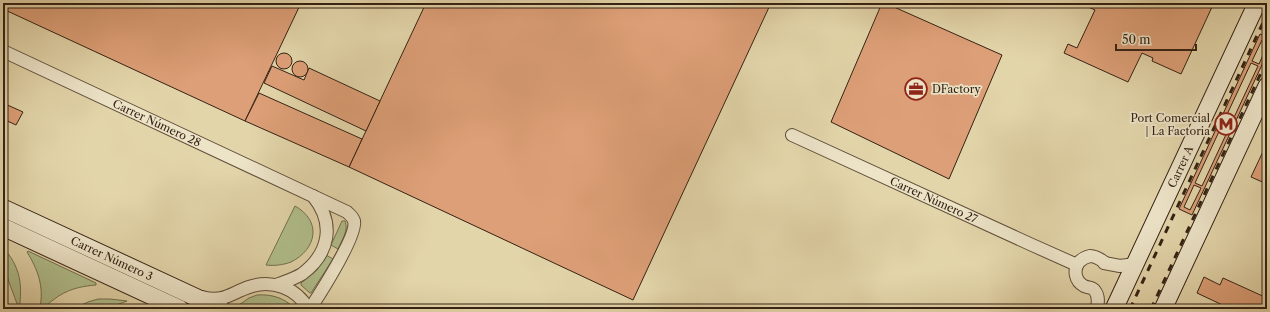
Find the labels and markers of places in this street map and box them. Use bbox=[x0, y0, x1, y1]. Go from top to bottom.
office icon: DFactory bbox=[903, 76, 929, 102]
place label: DFactory bbox=[932, 82, 981, 96]
place label: Port Comercial | La Factoria bbox=[1131, 111, 1211, 138]
metro station icon: Port Comercial | La Factoria bbox=[1213, 111, 1239, 137]

